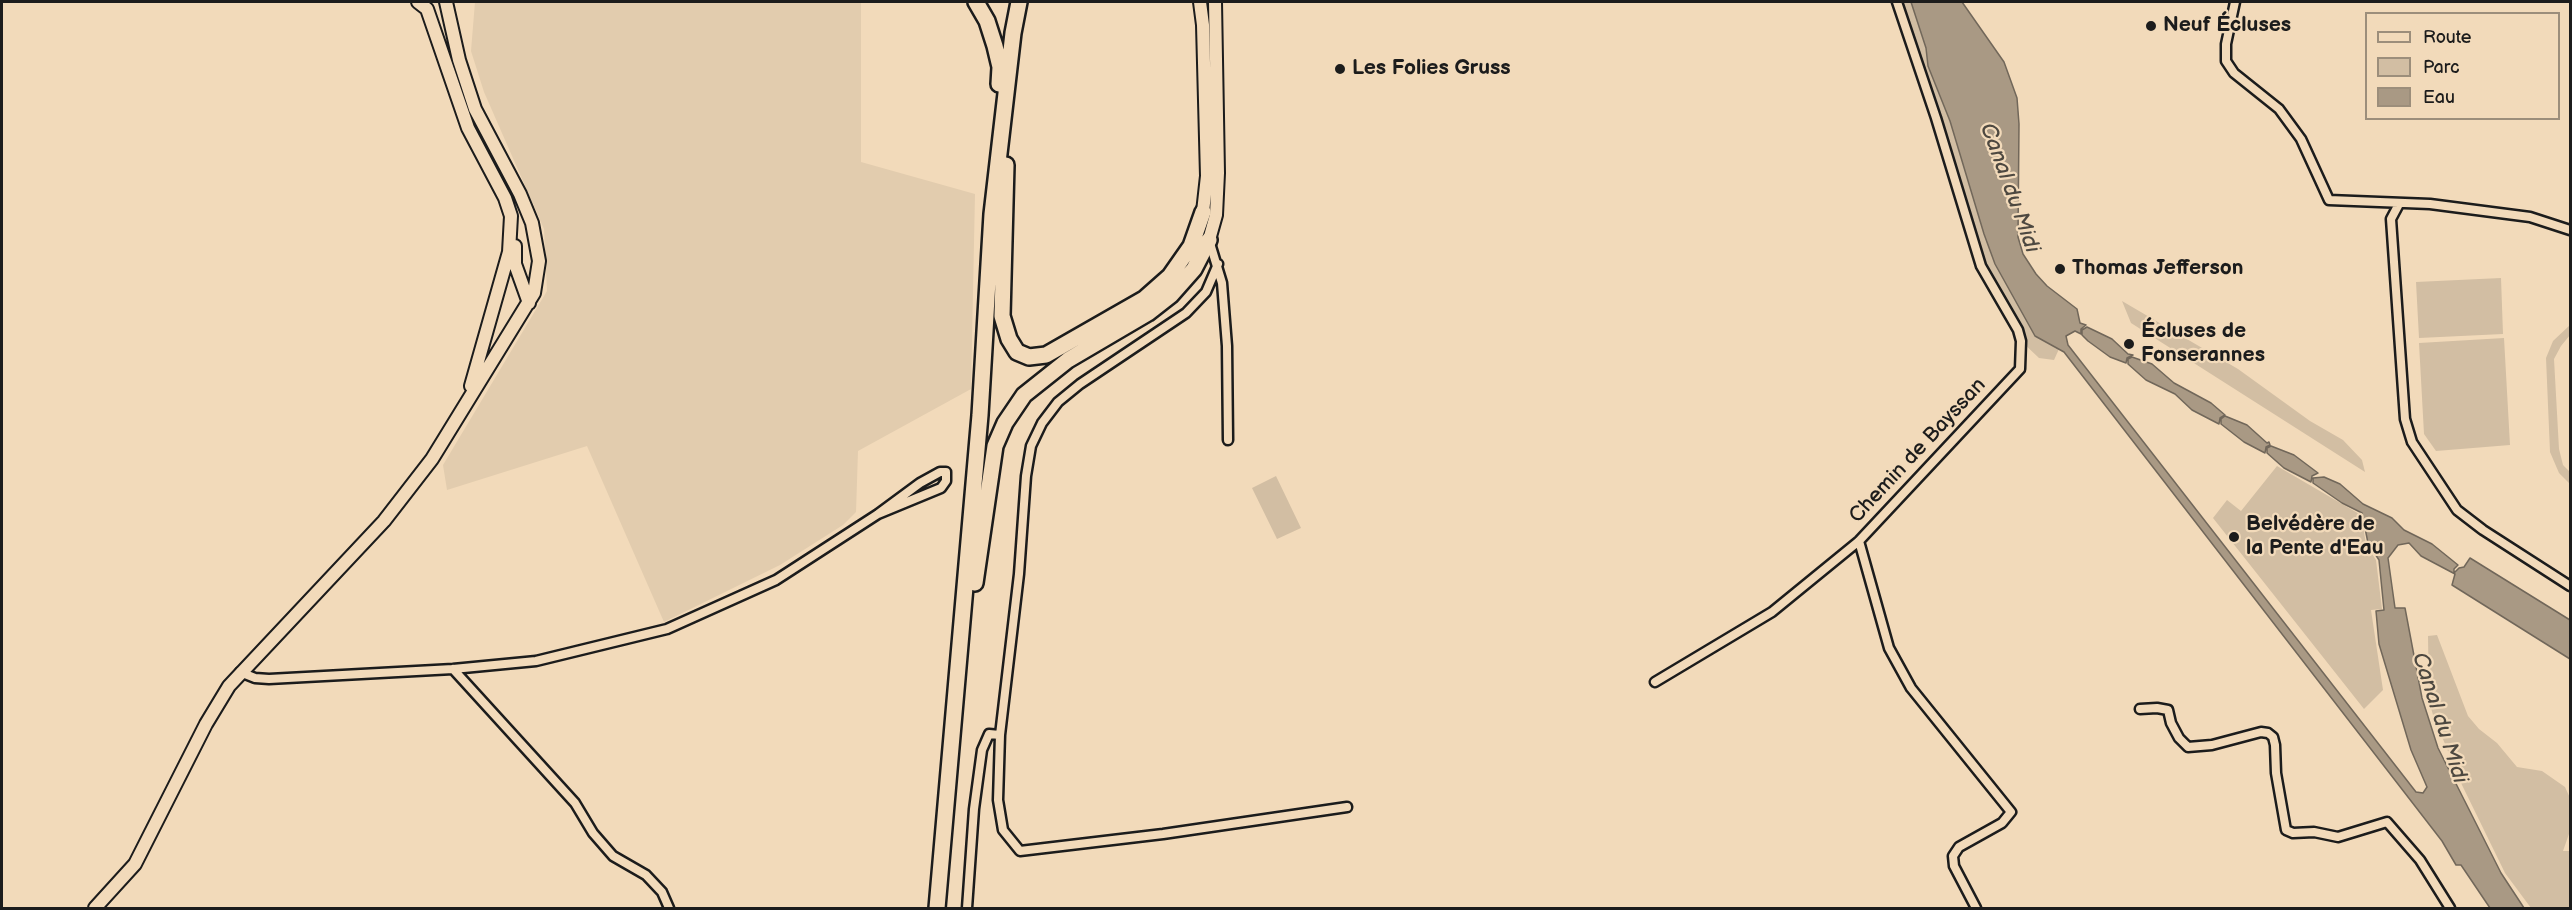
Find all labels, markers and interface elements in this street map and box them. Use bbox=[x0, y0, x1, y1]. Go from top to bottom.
legend bbox=[2365, 12, 2560, 120]
place label: Neuf Écluses bbox=[2163, 13, 2291, 39]
marker: Neuf Écluses bbox=[2144, 19, 2158, 33]
text: Route bbox=[2423, 27, 2472, 48]
place label: Les Folies Gruss bbox=[1352, 56, 1511, 82]
text: Parc bbox=[2423, 57, 2460, 78]
marker: Les Folies Gruss bbox=[1333, 62, 1347, 76]
text: Eau bbox=[2423, 87, 2455, 108]
water label: Canal du Midi bbox=[1973, 120, 2045, 256]
place label: Thomas Jefferson bbox=[2072, 256, 2243, 282]
marker: Thomas Jefferson bbox=[2053, 262, 2067, 276]
place label: Écluses de Fonserannes bbox=[2141, 319, 2265, 369]
marker: Écluses de Fonserannes bbox=[2122, 337, 2136, 351]
street label: Chemin de Bayssan bbox=[1844, 373, 1992, 529]
place label: Belvédère de la Pente d'Eau bbox=[2246, 512, 2384, 562]
marker: Belvédère de la Pente d'Eau bbox=[2227, 530, 2241, 544]
water label: Canal du Midi bbox=[2405, 649, 2473, 787]

